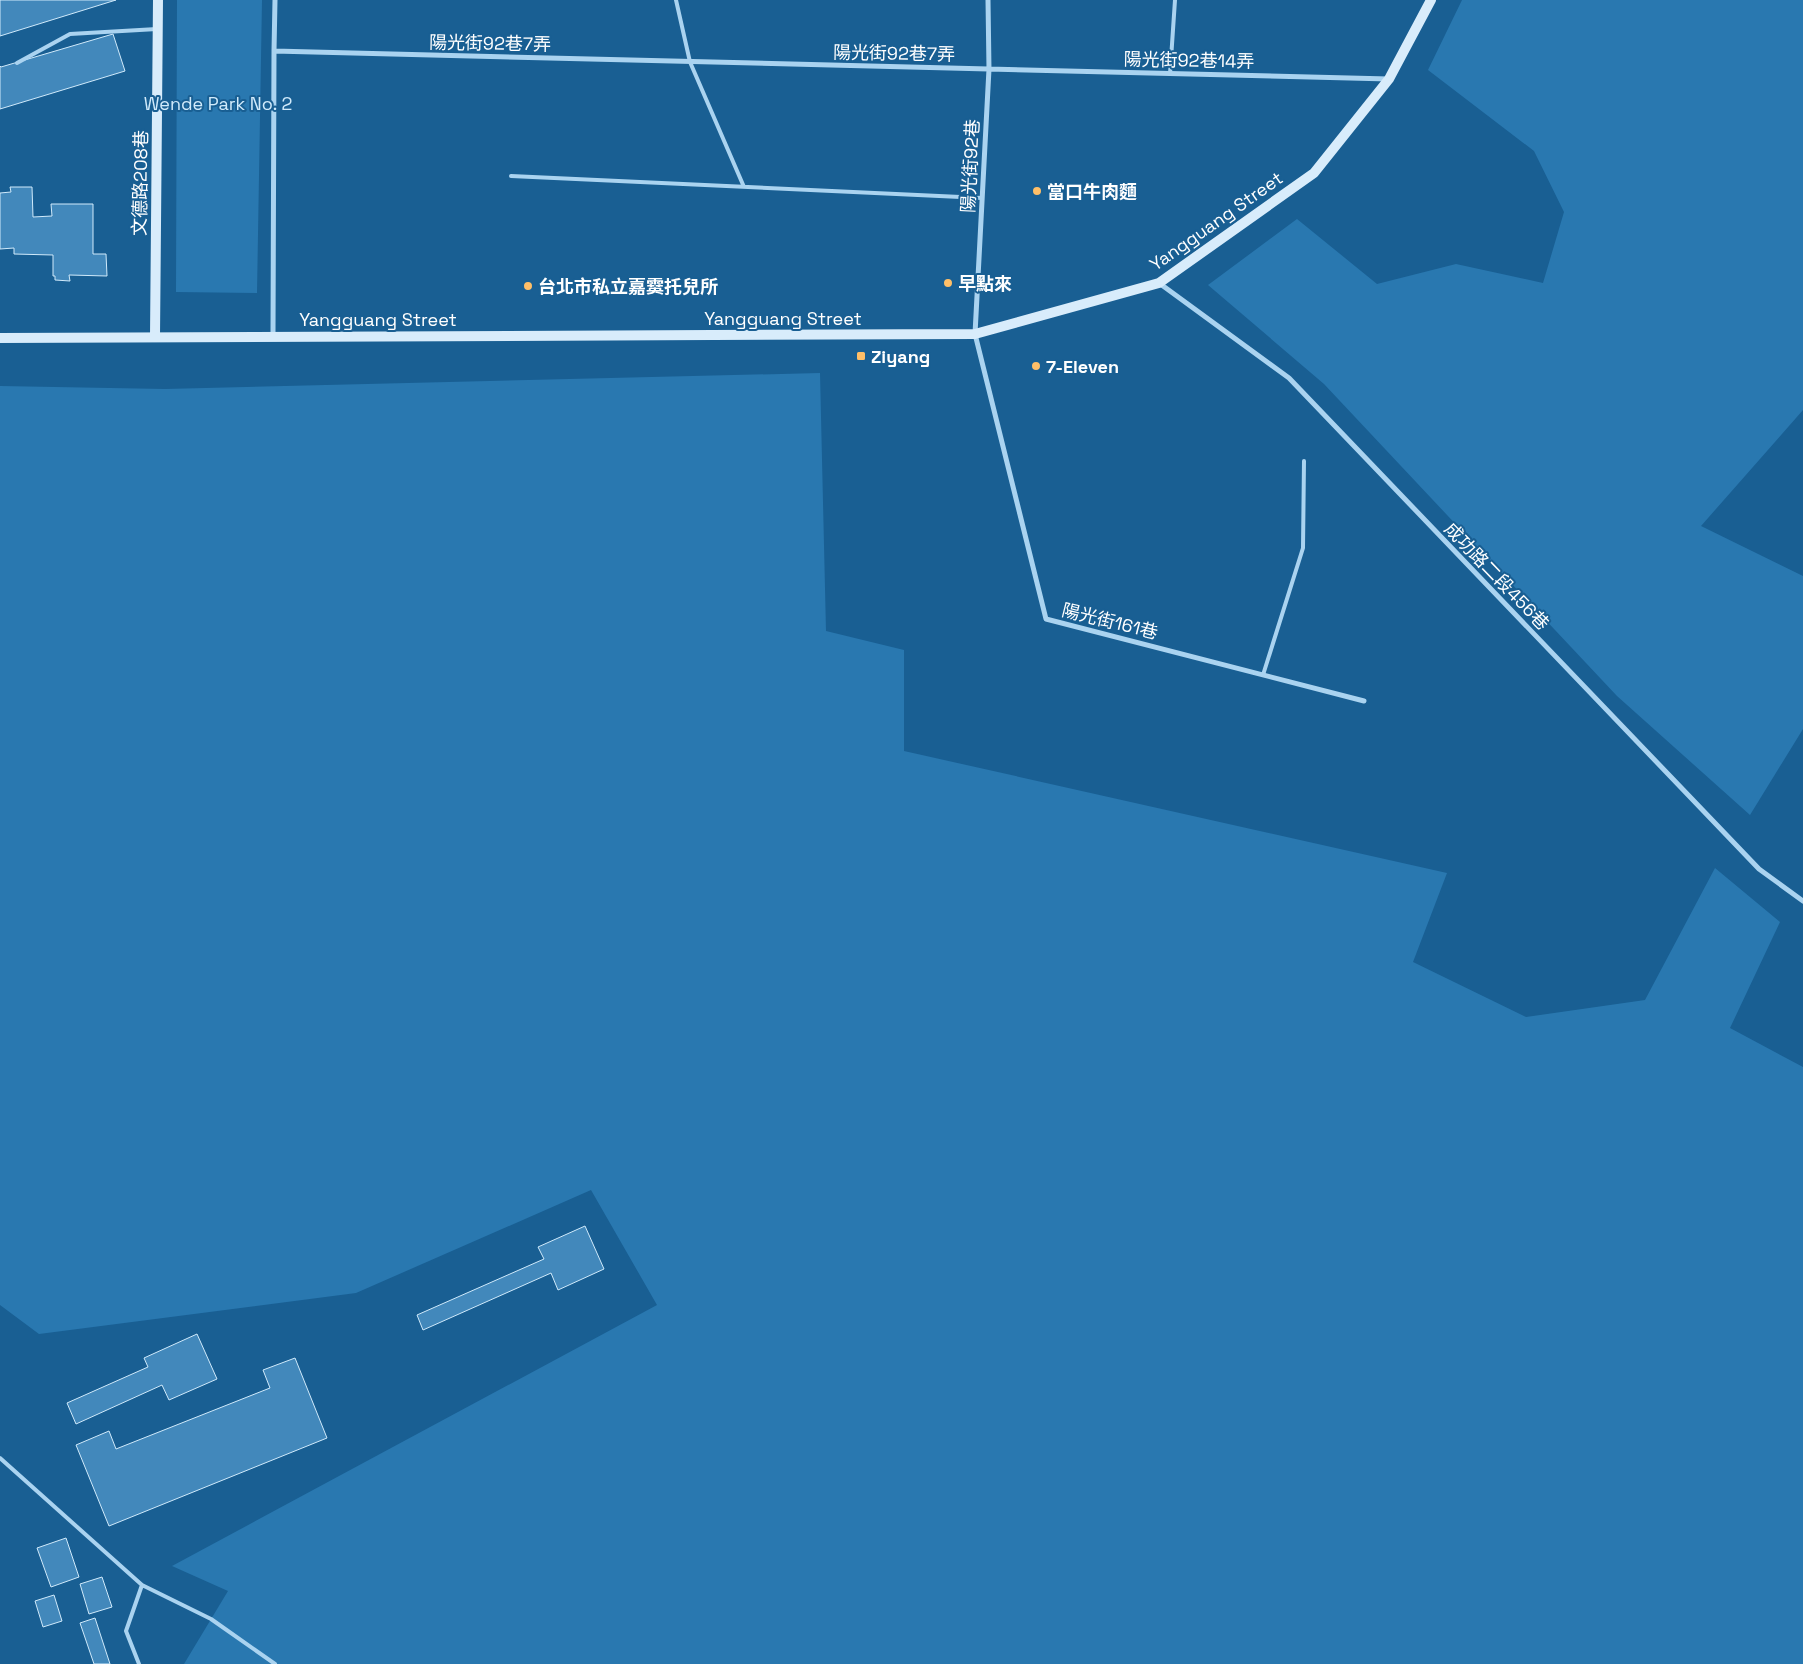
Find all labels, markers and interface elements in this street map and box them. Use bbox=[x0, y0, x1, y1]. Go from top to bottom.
street label: 陽光街92巷7弄 bbox=[429, 30, 551, 56]
street label: 陽光街92巷7弄 bbox=[833, 40, 955, 66]
street label: 陽光街92巷14弄 bbox=[1123, 47, 1255, 73]
park label: Wende Park No. 2 bbox=[144, 92, 292, 115]
street label: 陽光街92巷 bbox=[956, 119, 984, 213]
street label: 文德路208巷 bbox=[128, 130, 152, 236]
street label: Yangguang Street bbox=[1145, 166, 1287, 276]
place label: 當口牛肉麵 bbox=[1047, 180, 1137, 203]
marker: 當口牛肉麵 bbox=[1031, 185, 1043, 197]
place label: 早點來 bbox=[958, 272, 1012, 295]
place label: 台北市私立嘉霙托兒所 bbox=[538, 275, 718, 298]
marker: 早點來 bbox=[942, 277, 954, 289]
marker: 台北市私立嘉霙托兒所 bbox=[522, 280, 534, 292]
street label: Yangguang Street bbox=[704, 307, 862, 330]
street label: Yangguang Street bbox=[299, 308, 457, 331]
place label: Ziyang bbox=[871, 345, 930, 368]
marker: Ziyang bbox=[855, 350, 867, 362]
place label: 7-Eleven bbox=[1046, 355, 1119, 378]
marker: 7-Eleven bbox=[1030, 360, 1042, 372]
street label: 成功路二段456巷 bbox=[1440, 517, 1554, 635]
street label: 陽光街161巷 bbox=[1060, 598, 1160, 644]

